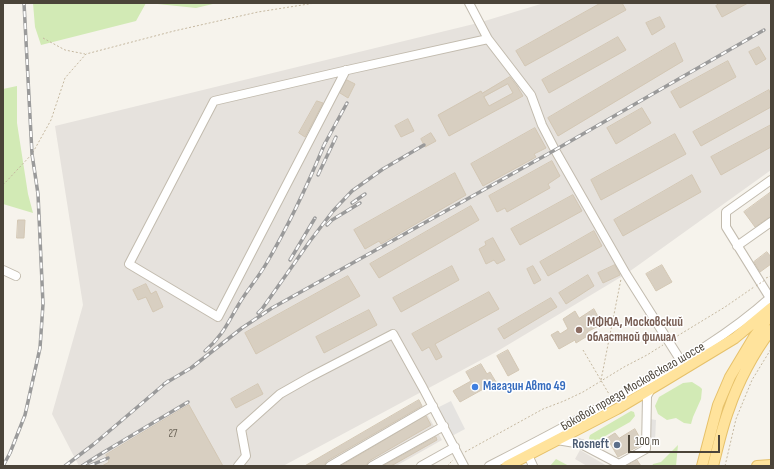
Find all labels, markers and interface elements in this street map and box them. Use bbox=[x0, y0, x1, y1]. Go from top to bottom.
place label: МФЮА, Московский областной филиал bbox=[587, 315, 683, 346]
marker: МФЮА, Московский областной филиал bbox=[574, 325, 584, 335]
street label: Боковой проезд Московского шоссе bbox=[558, 339, 708, 435]
place label: Магазин Авто 49 bbox=[483, 379, 566, 395]
marker: Магазин Авто 49 bbox=[470, 382, 480, 392]
house number: 27 bbox=[169, 427, 177, 441]
scale bar bbox=[630, 427, 722, 453]
text: 100 m bbox=[635, 434, 660, 449]
place label: Rosneft bbox=[572, 437, 609, 453]
marker: Rosneft bbox=[612, 440, 622, 450]

